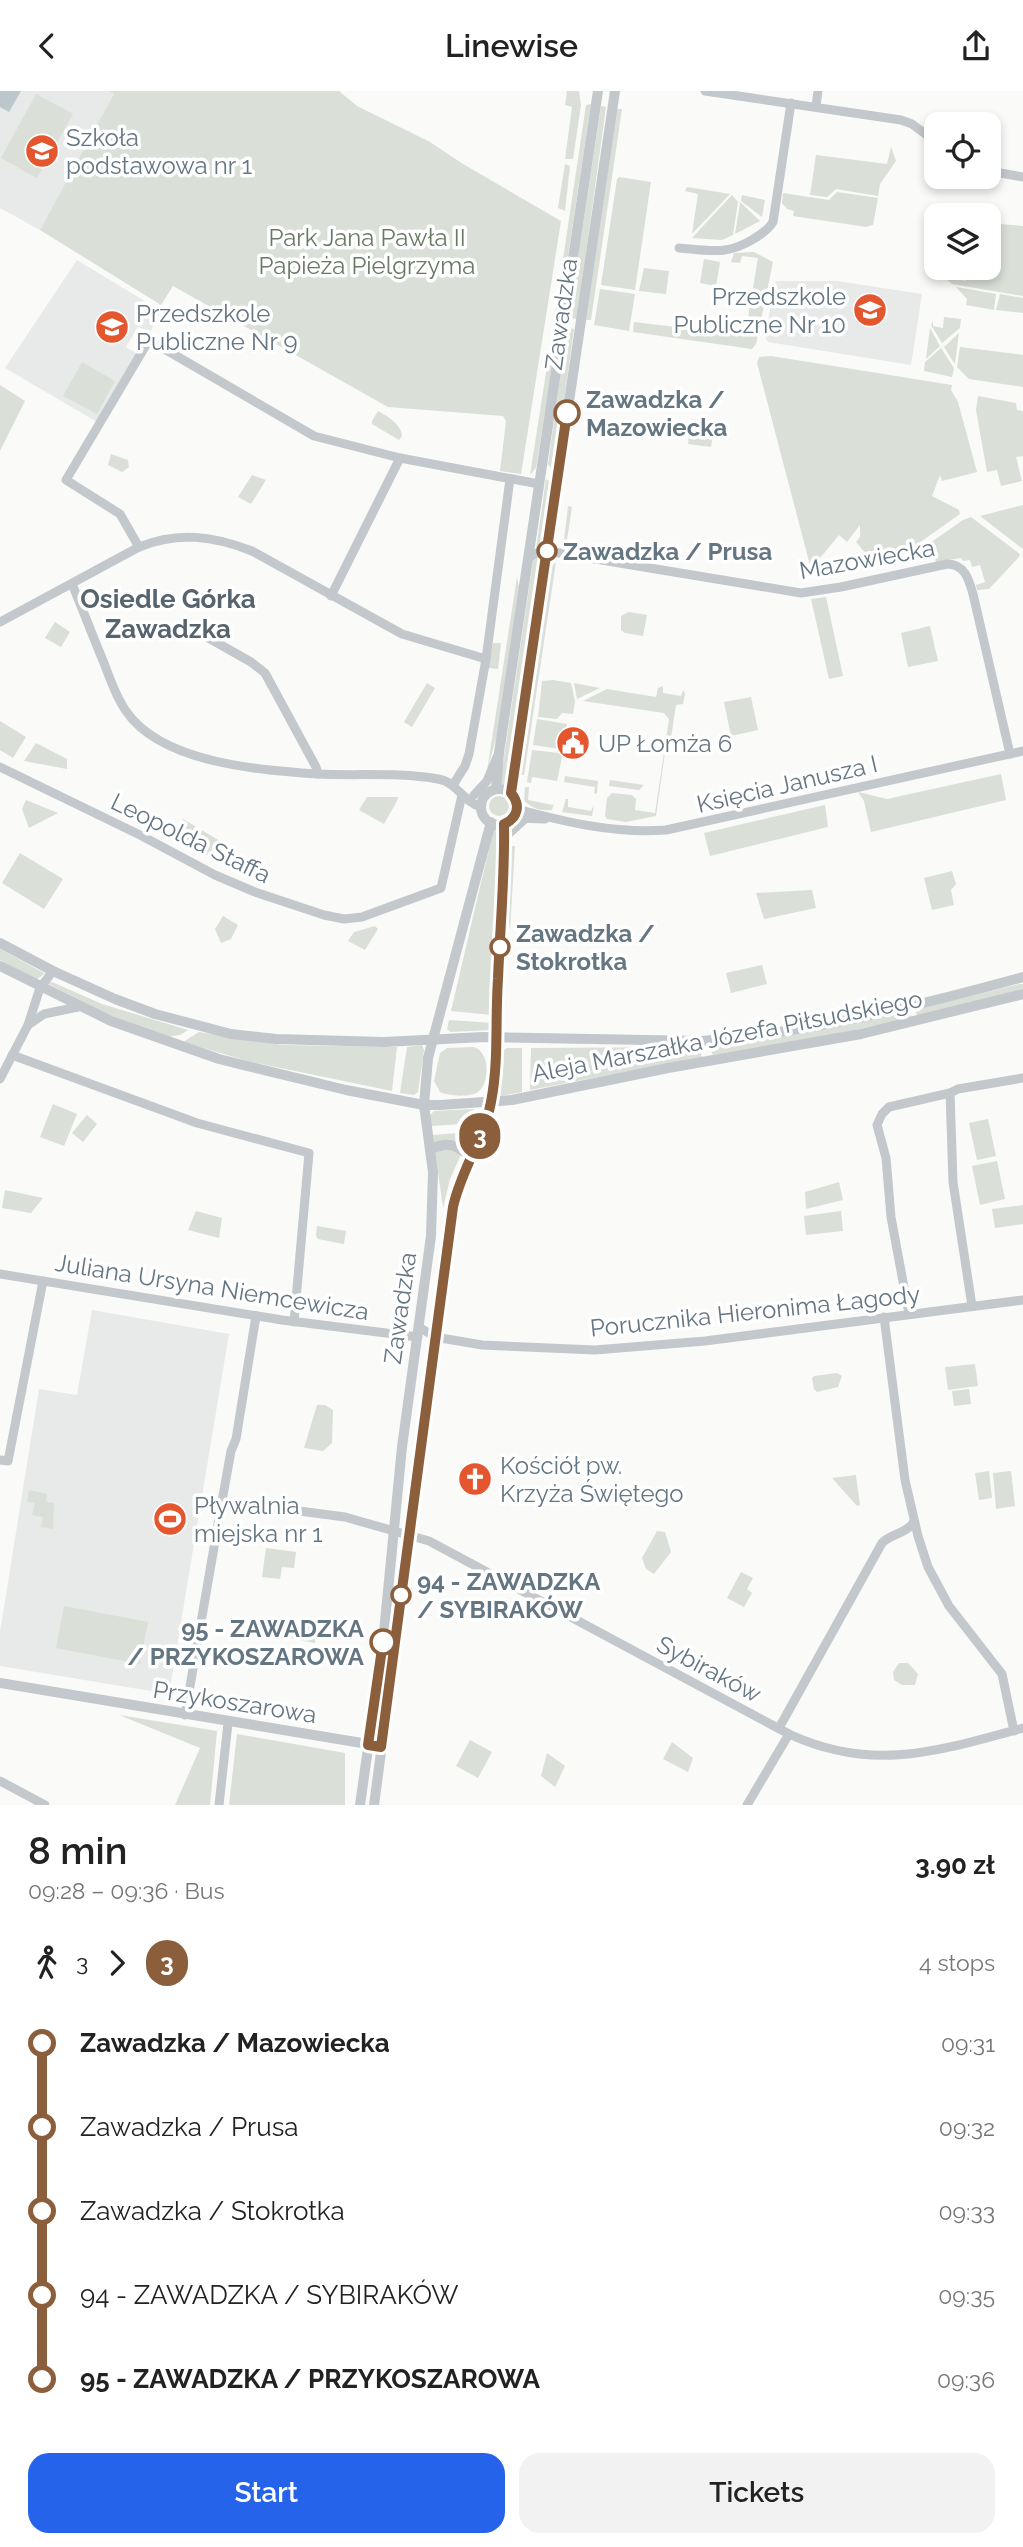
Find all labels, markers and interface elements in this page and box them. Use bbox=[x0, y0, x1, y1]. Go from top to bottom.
icon: back bbox=[28, 27, 66, 65]
text: Linewise bbox=[445, 27, 578, 64]
icon: share bbox=[957, 27, 995, 65]
map controls bbox=[924, 112, 1001, 280]
button: locate bbox=[924, 112, 1001, 189]
place label: Szkoła podstawowa nr 1 bbox=[66, 123, 252, 180]
school or university icon: Szkoła podstawowa nr 1 bbox=[23, 132, 61, 170]
button: layers bbox=[924, 203, 1001, 280]
park label: Park Jana Pawła II Papieża Pielgrzyma bbox=[259, 223, 475, 280]
street label: Zawadzka bbox=[539, 256, 583, 372]
place label: Przedszkole Publiczne Nr 10 bbox=[674, 282, 846, 339]
school or university icon: Przedszkole Publiczne Nr 10 bbox=[851, 291, 889, 329]
place label: Przedszkole Publiczne Nr 9 bbox=[136, 299, 298, 356]
school or university icon: Przedszkole Publiczne Nr 9 bbox=[93, 308, 131, 346]
place label: Zawadzka / Mazowiecka bbox=[586, 385, 728, 442]
marker: Zawadzka / Mazowiecka bbox=[554, 400, 580, 426]
street label: Mazowiecka bbox=[797, 533, 937, 585]
place label: Zawadzka / Prusa bbox=[563, 537, 772, 566]
marker: Zawadzka / Prusa bbox=[537, 541, 557, 561]
district label: Osiedle Górka Zawadzka bbox=[80, 584, 256, 644]
public building icon: UP Łomża 6 bbox=[554, 724, 592, 762]
place label: UP Łomża 6 bbox=[598, 729, 732, 758]
street label: Księcia Janusza I bbox=[694, 749, 880, 819]
street label: Leopolda Staffa bbox=[106, 787, 276, 889]
place label: Zawadzka / Stokrotka bbox=[516, 919, 655, 976]
marker: Zawadzka / Stokrotka bbox=[490, 937, 510, 957]
street label: Aleja Marszałka Józefa Piłsudskiego bbox=[529, 984, 925, 1088]
line badge: 3 bbox=[457, 1113, 503, 1159]
text: 3 bbox=[473, 1121, 487, 1150]
street label: Juliana Ursyna Niemcewicza bbox=[53, 1248, 371, 1326]
street label: Zawadzka bbox=[378, 1250, 422, 1366]
street label: Porucznika Hieronima Łagody bbox=[588, 1279, 922, 1343]
place label: Kościół pw. Krzyża Świętego bbox=[500, 1451, 684, 1508]
church icon: Kościół pw. Krzyża Świętego bbox=[456, 1460, 494, 1498]
place label: Pływalnia miejska nr 1 bbox=[194, 1491, 323, 1548]
sports icon: Pływalnia miejska nr 1 bbox=[151, 1500, 189, 1538]
place label: 94 - ZAWADZKA / SYBIRAKÓW bbox=[417, 1567, 601, 1624]
marker: 94 - ZAWADZKA / SYBIRAKÓW bbox=[391, 1585, 411, 1605]
place label: 95 - ZAWADZKA / PRZYKOSZAROWA bbox=[127, 1614, 365, 1671]
marker: 95 - ZAWADZKA / PRZYKOSZAROWA bbox=[370, 1629, 396, 1655]
street label: Sybiraków bbox=[652, 1629, 767, 1709]
street label: Przykoszarowa bbox=[151, 1675, 319, 1729]
text: 8 min bbox=[28, 1828, 127, 1873]
text: 3.90 zł bbox=[915, 1850, 995, 1880]
text: 09:28 – 09:36 · Bus bbox=[28, 1877, 225, 1904]
icon: walk bbox=[28, 1944, 66, 1982]
icon: forward bbox=[98, 1944, 136, 1982]
text: 3 bbox=[160, 1948, 174, 1977]
text: 3 bbox=[76, 1949, 88, 1976]
text: 4 stops bbox=[919, 1949, 995, 1976]
text: Zawadzka / Mazowiecka bbox=[80, 2028, 390, 2058]
text: 09:31 bbox=[941, 2030, 995, 2057]
text: Zawadzka / Prusa bbox=[80, 2112, 298, 2142]
text: 09:32 bbox=[939, 2114, 995, 2141]
text: Zawadzka / Stokrotka bbox=[80, 2196, 345, 2226]
text: 09:33 bbox=[939, 2198, 995, 2225]
text: 94 - ZAWADZKA / SYBIRAKÓW bbox=[80, 2280, 459, 2310]
text: 09:35 bbox=[938, 2282, 995, 2309]
text: 95 - ZAWADZKA / PRZYKOSZAROWA bbox=[80, 2364, 540, 2394]
text: 09:36 bbox=[937, 2366, 995, 2393]
button: Start bbox=[28, 2453, 505, 2533]
button: Tickets bbox=[519, 2453, 995, 2533]

